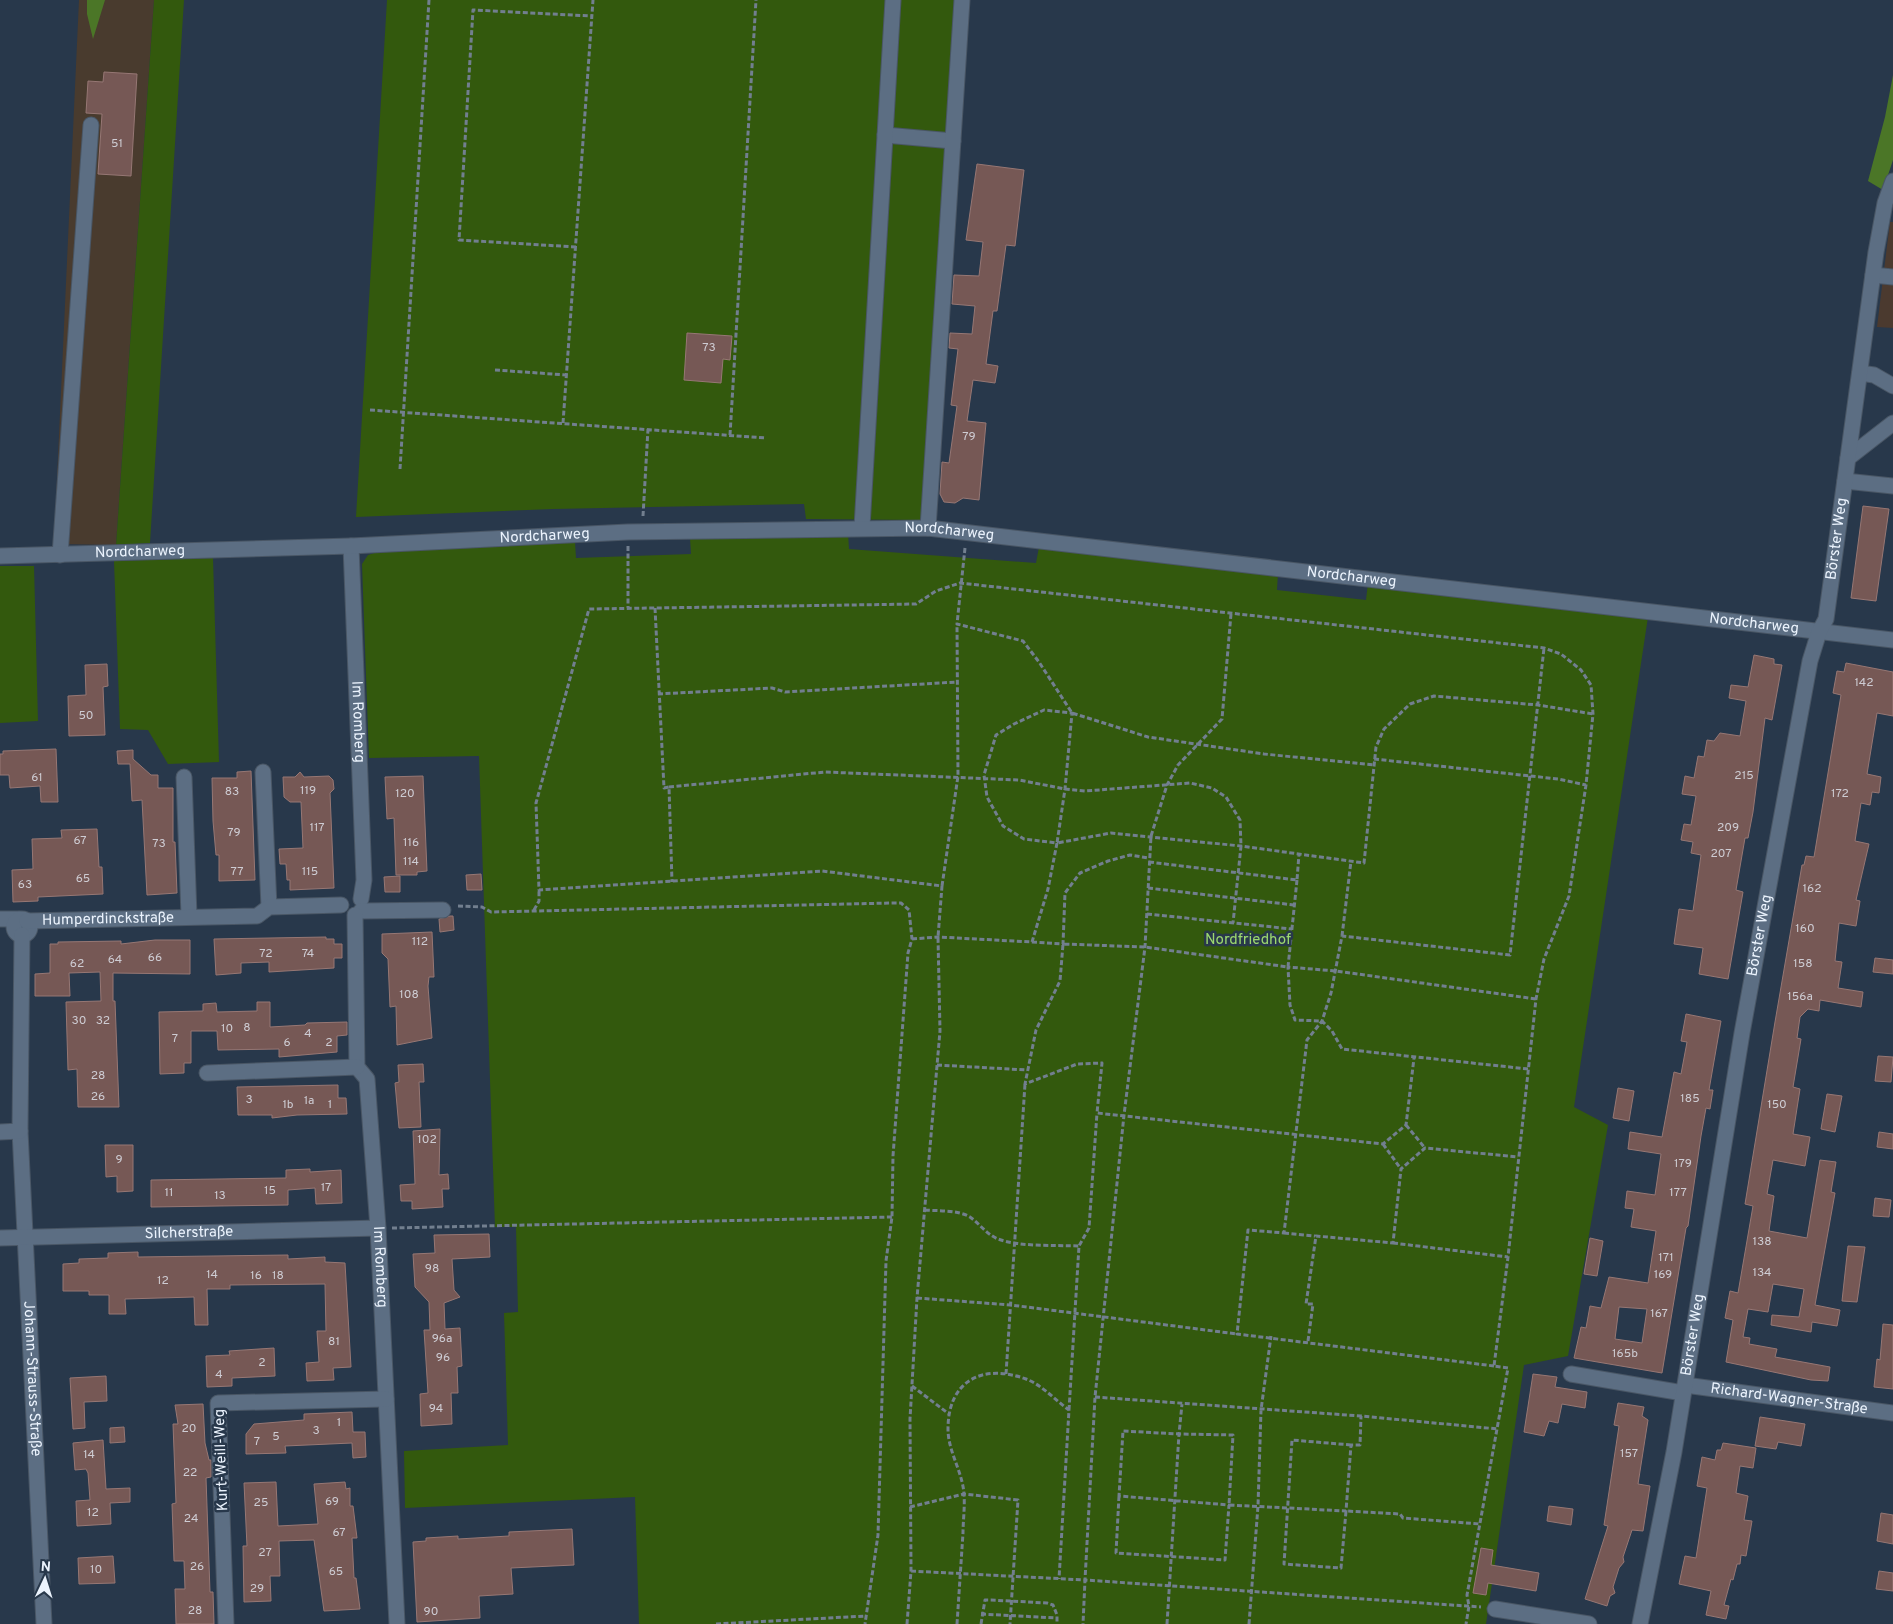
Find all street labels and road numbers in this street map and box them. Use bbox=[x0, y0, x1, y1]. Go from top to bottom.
street label: Börster Weg bbox=[1822, 496, 1852, 581]
street label: Nordcharweg bbox=[904, 518, 995, 545]
street label: Nordcharweg bbox=[499, 524, 590, 548]
street label: Nordcharweg bbox=[95, 541, 185, 563]
street label: Nordcharweg bbox=[1306, 563, 1398, 592]
street label: Nordcharweg bbox=[1708, 609, 1800, 638]
street label: Im Romberg bbox=[347, 681, 369, 763]
street label: Börster Weg bbox=[1743, 893, 1777, 978]
street label: Humperdinckstraße bbox=[42, 908, 174, 930]
street label: Silcherstraße bbox=[144, 1222, 233, 1244]
street label: Im Romberg bbox=[368, 1226, 391, 1308]
street label: Börster Weg bbox=[1677, 1292, 1709, 1377]
street label: Johann-Strauss-Straße bbox=[19, 1301, 45, 1457]
street label: Richard-Wagner-Straße bbox=[1709, 1379, 1869, 1419]
street label: Kurt-Weill-Weg bbox=[211, 1409, 233, 1511]

